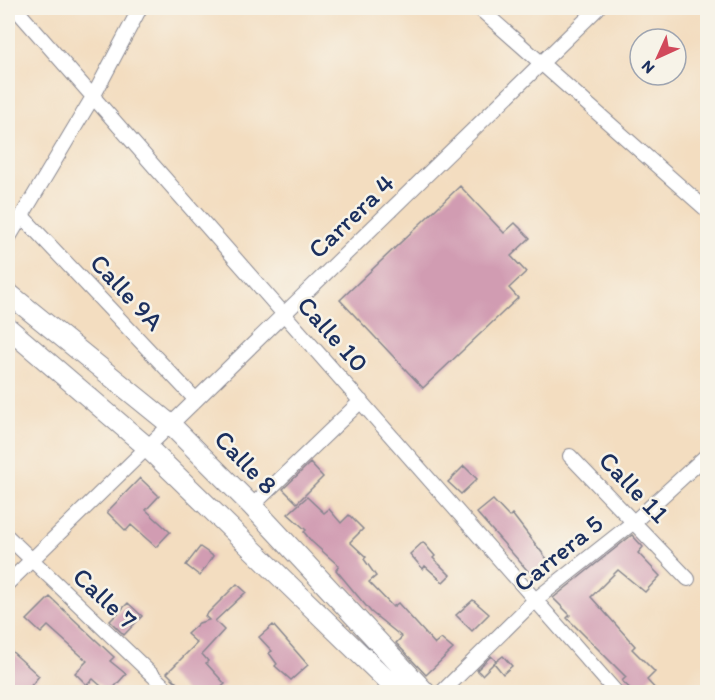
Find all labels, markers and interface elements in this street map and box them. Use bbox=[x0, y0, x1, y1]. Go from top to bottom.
north arrow bbox=[628, 27, 688, 87]
text: N bbox=[637, 57, 658, 78]
street label: Carrera 4 bbox=[301, 167, 401, 265]
street label: Calle 9A bbox=[83, 247, 171, 337]
street label: Calle 10 bbox=[291, 289, 375, 379]
street label: Calle 8 bbox=[208, 423, 284, 501]
street label: Calle 11 bbox=[592, 444, 676, 530]
street label: Carrera 5 bbox=[507, 507, 609, 599]
street label: Calle 7 bbox=[66, 560, 144, 636]

